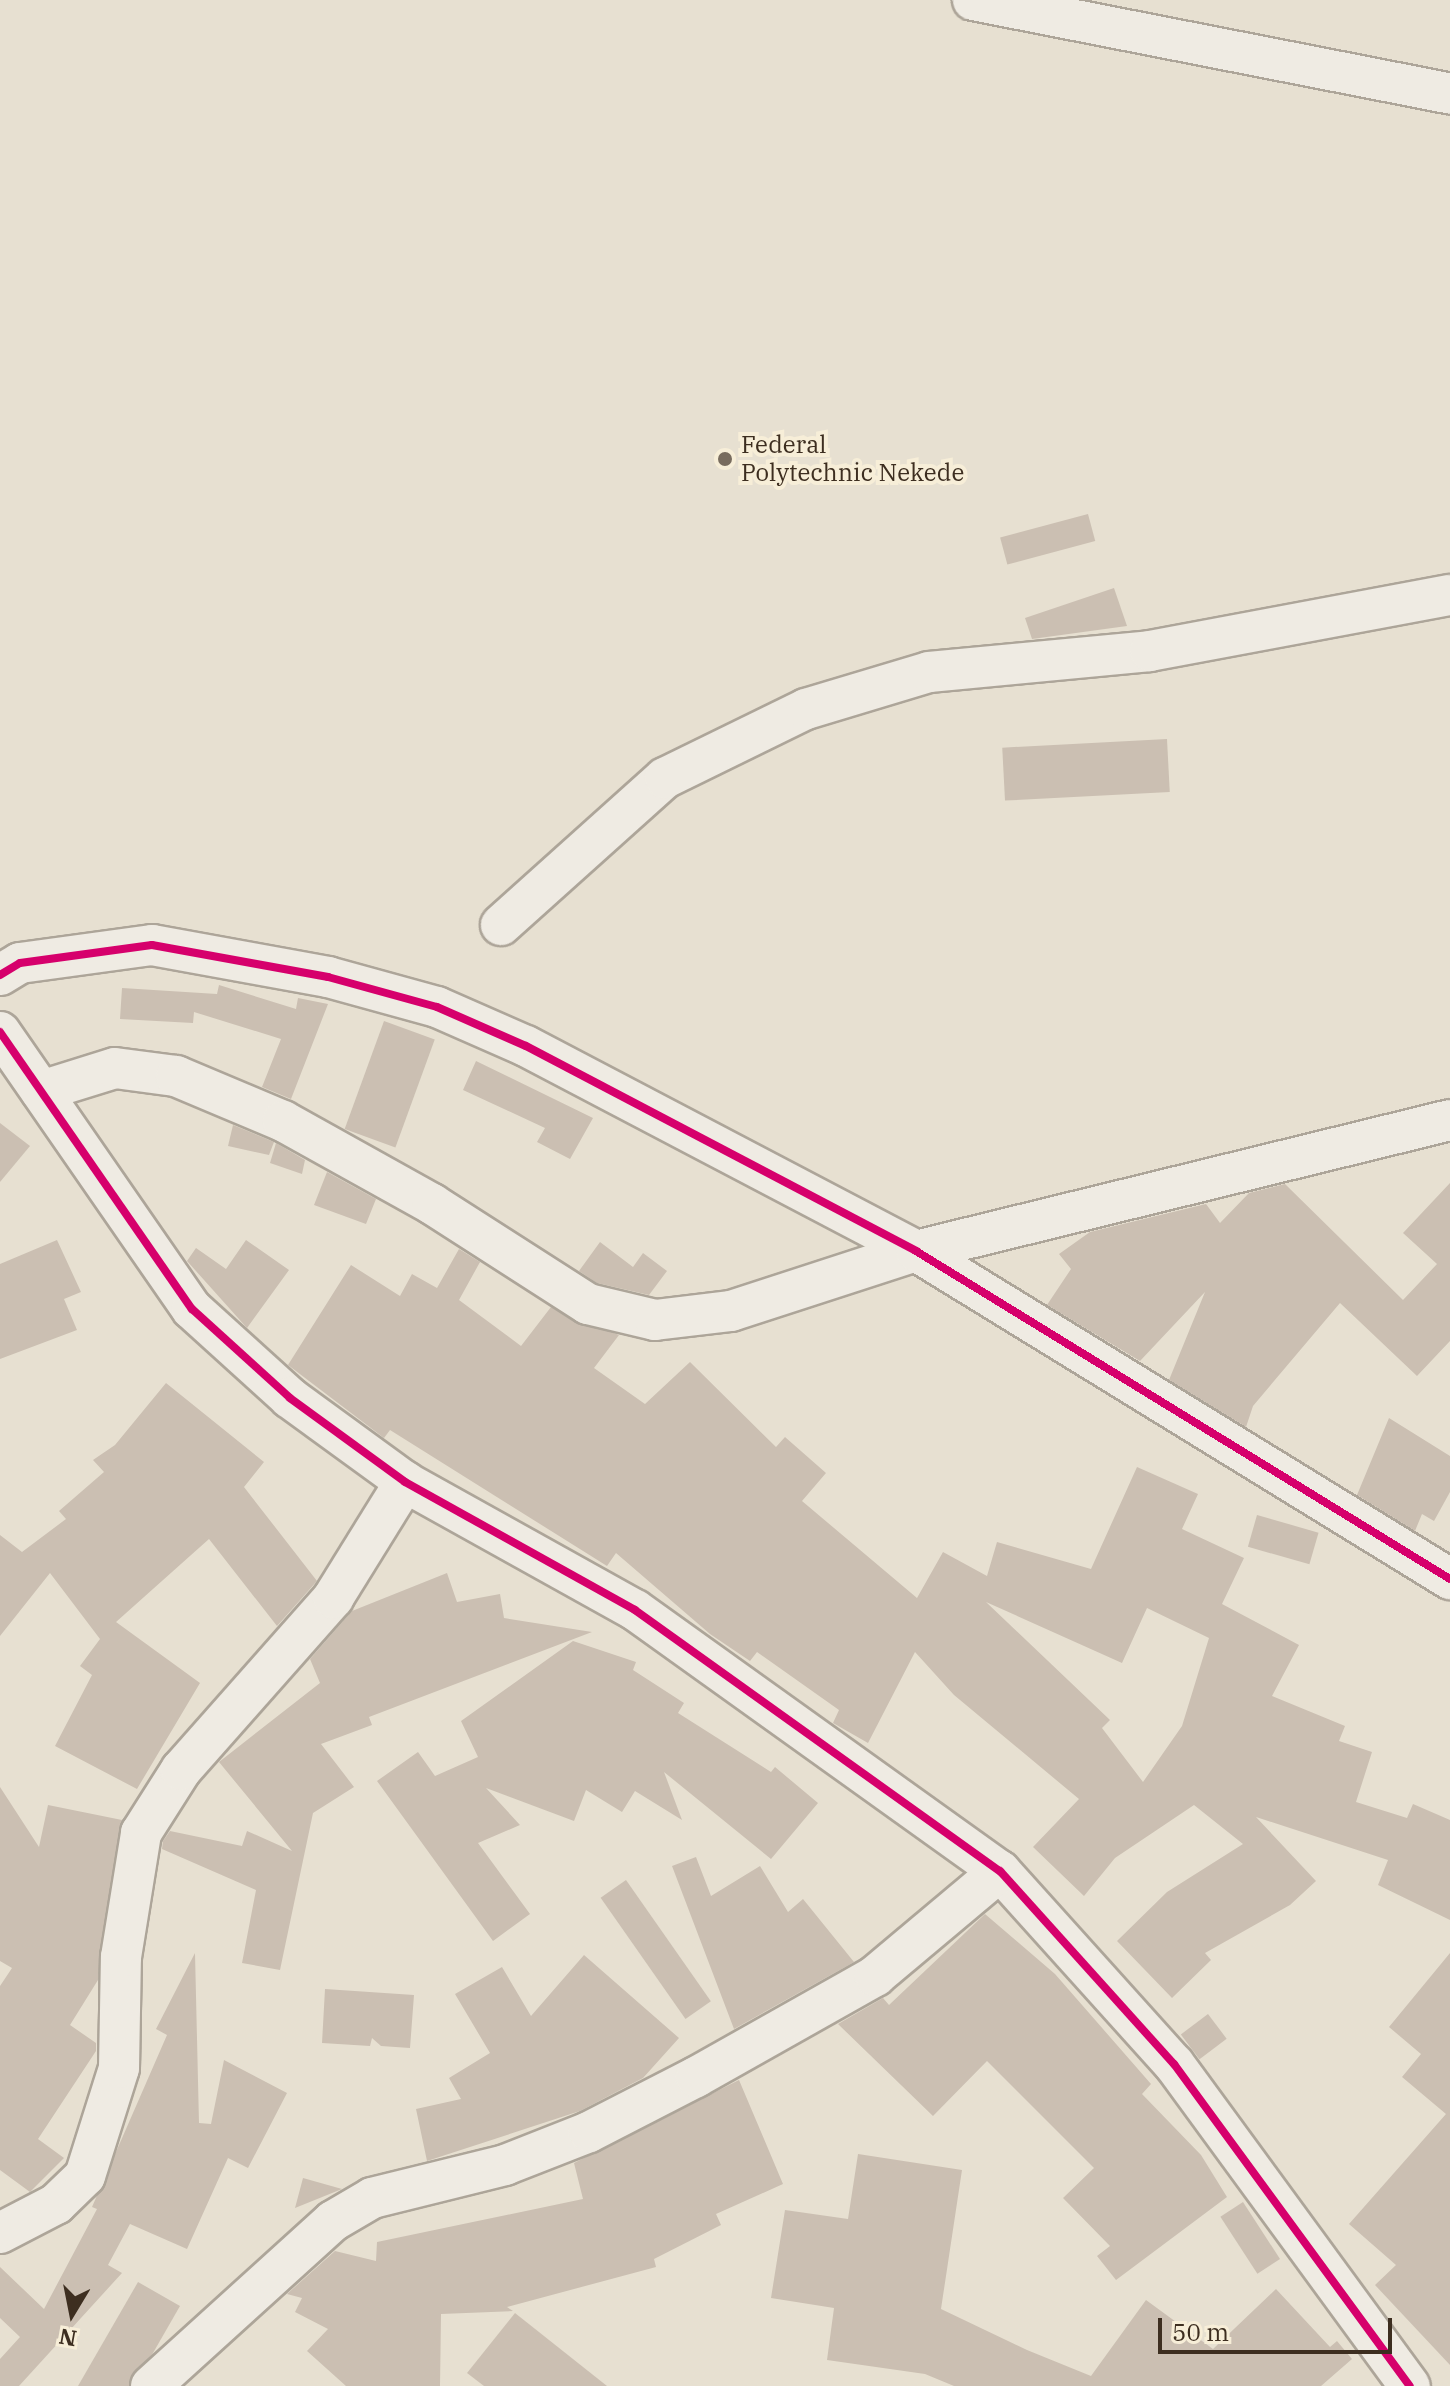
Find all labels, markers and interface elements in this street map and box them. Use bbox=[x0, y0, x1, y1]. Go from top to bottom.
place label: Federal Polytechnic Nekede bbox=[741, 431, 964, 487]
marker: Federal Polytechnic Nekede bbox=[716, 450, 734, 468]
north arrow bbox=[32, 2274, 112, 2354]
scale bar bbox=[1162, 2302, 1396, 2352]
text: 50 m bbox=[1172, 2316, 1229, 2348]
text: N bbox=[57, 2322, 79, 2354]

